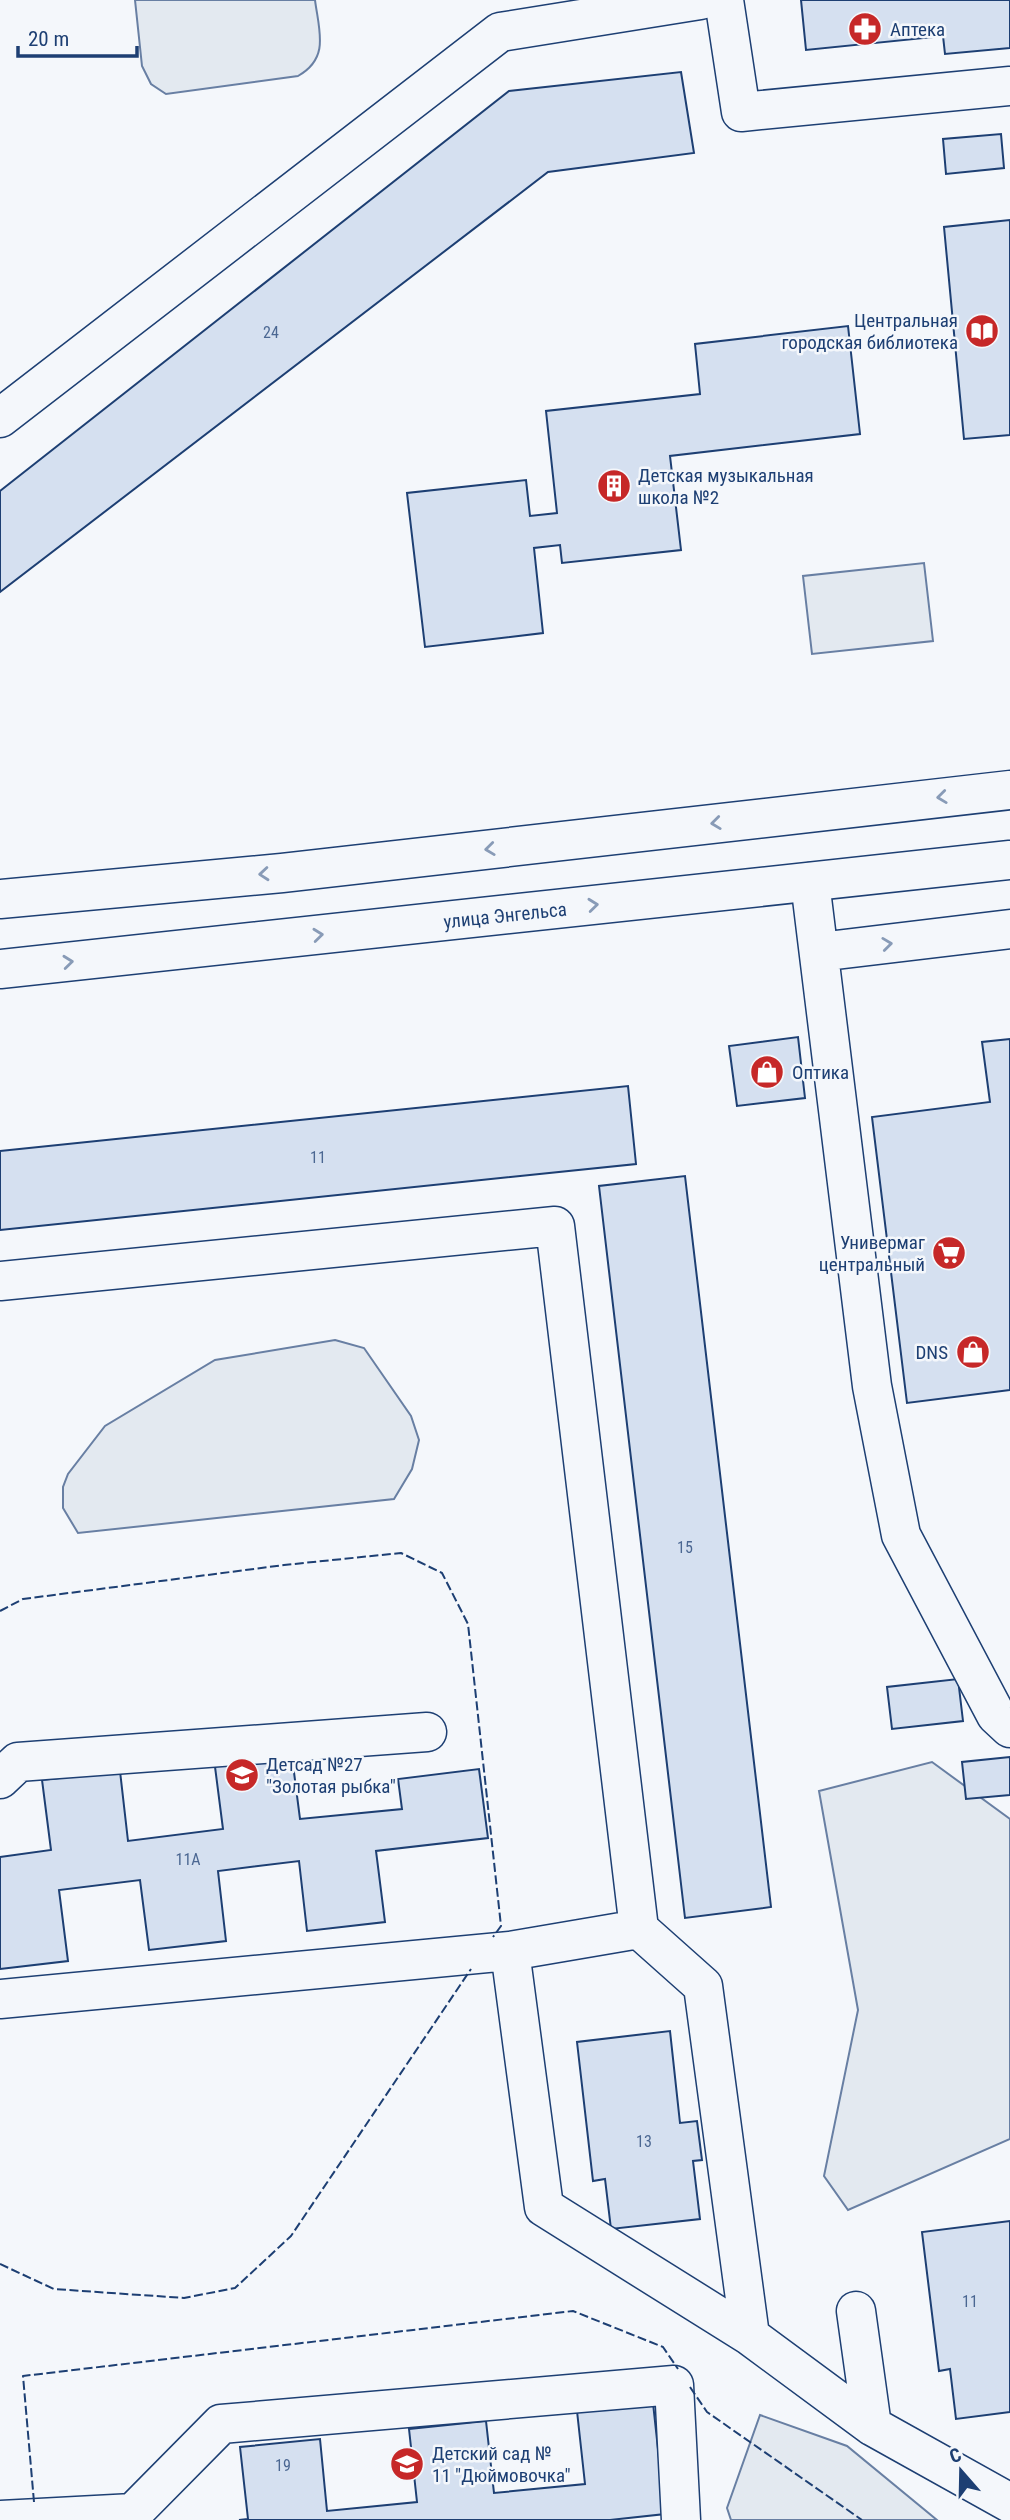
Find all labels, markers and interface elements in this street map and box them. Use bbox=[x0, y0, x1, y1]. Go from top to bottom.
pharmacy icon: Аптека bbox=[846, 10, 884, 48]
scale bar bbox=[18, 14, 136, 58]
place label: Аптека bbox=[890, 18, 945, 41]
text: 20 m bbox=[28, 27, 69, 51]
place label: Центральная городская библиотека bbox=[782, 309, 958, 354]
library icon: Центральная городская библиотека bbox=[963, 312, 1001, 350]
house number: 24 bbox=[263, 323, 279, 342]
place label: Детская музыкальная школа №2 bbox=[638, 464, 814, 509]
building icon: Детская музыкальная школа №2 bbox=[595, 467, 633, 505]
one-way arrow bbox=[936, 790, 948, 805]
one-way arrow bbox=[710, 816, 722, 831]
one-way arrow bbox=[484, 841, 495, 856]
one-way arrow bbox=[258, 867, 270, 882]
street label: улица Энгельса bbox=[442, 898, 568, 933]
one-way arrow bbox=[588, 898, 599, 913]
one-way arrow bbox=[313, 927, 324, 942]
one-way arrow bbox=[881, 936, 892, 951]
one-way arrow bbox=[62, 954, 74, 969]
shop icon: Оптика bbox=[748, 1053, 786, 1091]
place label: Оптика bbox=[792, 1061, 849, 1084]
house number: 11 bbox=[310, 1148, 326, 1167]
place label: Универмаг центральный bbox=[819, 1231, 925, 1276]
supermarket icon: Универмаг центральный bbox=[930, 1234, 968, 1272]
shop icon: DNS bbox=[954, 1333, 992, 1371]
place label: DNS bbox=[916, 1341, 948, 1364]
house number: 15 bbox=[677, 1538, 693, 1557]
place label: Детсад №27 "Золотая рыбка" bbox=[266, 1753, 396, 1798]
school or university icon: Детсад №27 "Золотая рыбка" bbox=[223, 1756, 261, 1794]
house number: 11А bbox=[175, 1850, 201, 1869]
house number: 13 bbox=[636, 2132, 652, 2151]
house number: 11 bbox=[962, 2292, 978, 2311]
north arrow bbox=[926, 2436, 996, 2506]
place label: Детский сад № 11 "Дюймовочка" bbox=[432, 2442, 571, 2487]
text: С bbox=[946, 2443, 965, 2468]
school or university icon: Детский сад № 11 "Дюймовочка" bbox=[388, 2445, 426, 2483]
house number: 19 bbox=[275, 2456, 291, 2475]

